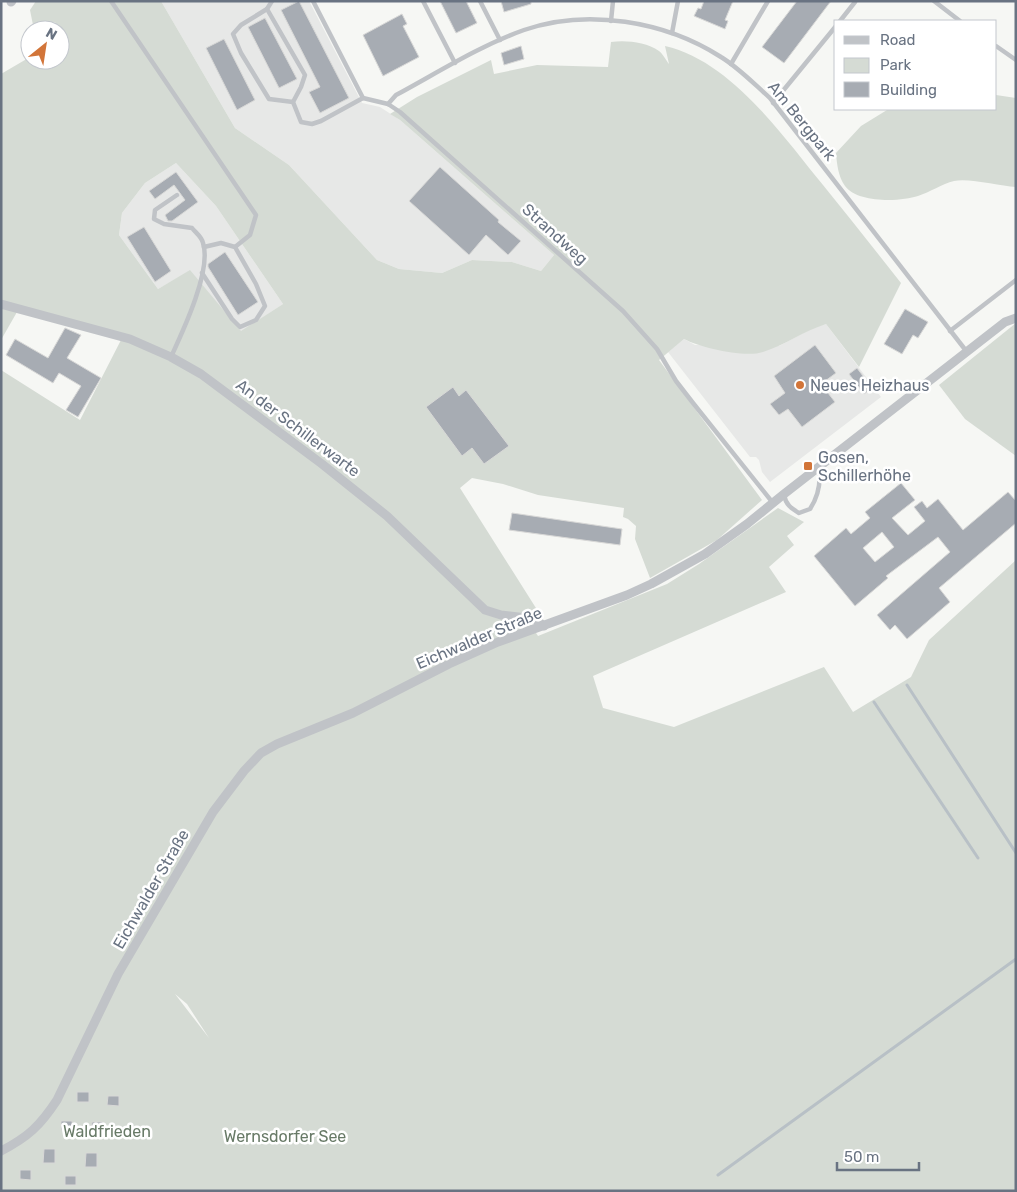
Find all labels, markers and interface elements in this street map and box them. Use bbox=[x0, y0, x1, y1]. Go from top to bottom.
north arrow bbox=[20, 20, 70, 70]
legend bbox=[834, 20, 997, 110]
text: N bbox=[43, 24, 60, 44]
text: Road bbox=[880, 31, 916, 49]
text: Park bbox=[880, 56, 911, 74]
street label: Am Bergpark bbox=[764, 77, 840, 165]
text: Building bbox=[880, 81, 937, 99]
street label: Strandweg bbox=[518, 200, 592, 268]
street label: An der Schillerwarte bbox=[232, 375, 364, 481]
place label: Neues Heizhaus bbox=[810, 376, 930, 395]
marker: Neues Heizhaus bbox=[794, 379, 806, 391]
place label: Gosen, Schillerhöhe bbox=[818, 448, 911, 485]
marker: Gosen, Schillerhöhe bbox=[802, 460, 814, 472]
street label: Eichwalder Straße bbox=[413, 603, 545, 673]
street label: Eichwalder Straße bbox=[109, 826, 193, 952]
park label: Waldfrieden bbox=[63, 1122, 151, 1141]
park label: Wernsdorfer See bbox=[224, 1127, 346, 1146]
scale bar bbox=[837, 1140, 920, 1172]
text: 50 m bbox=[844, 1148, 879, 1166]

